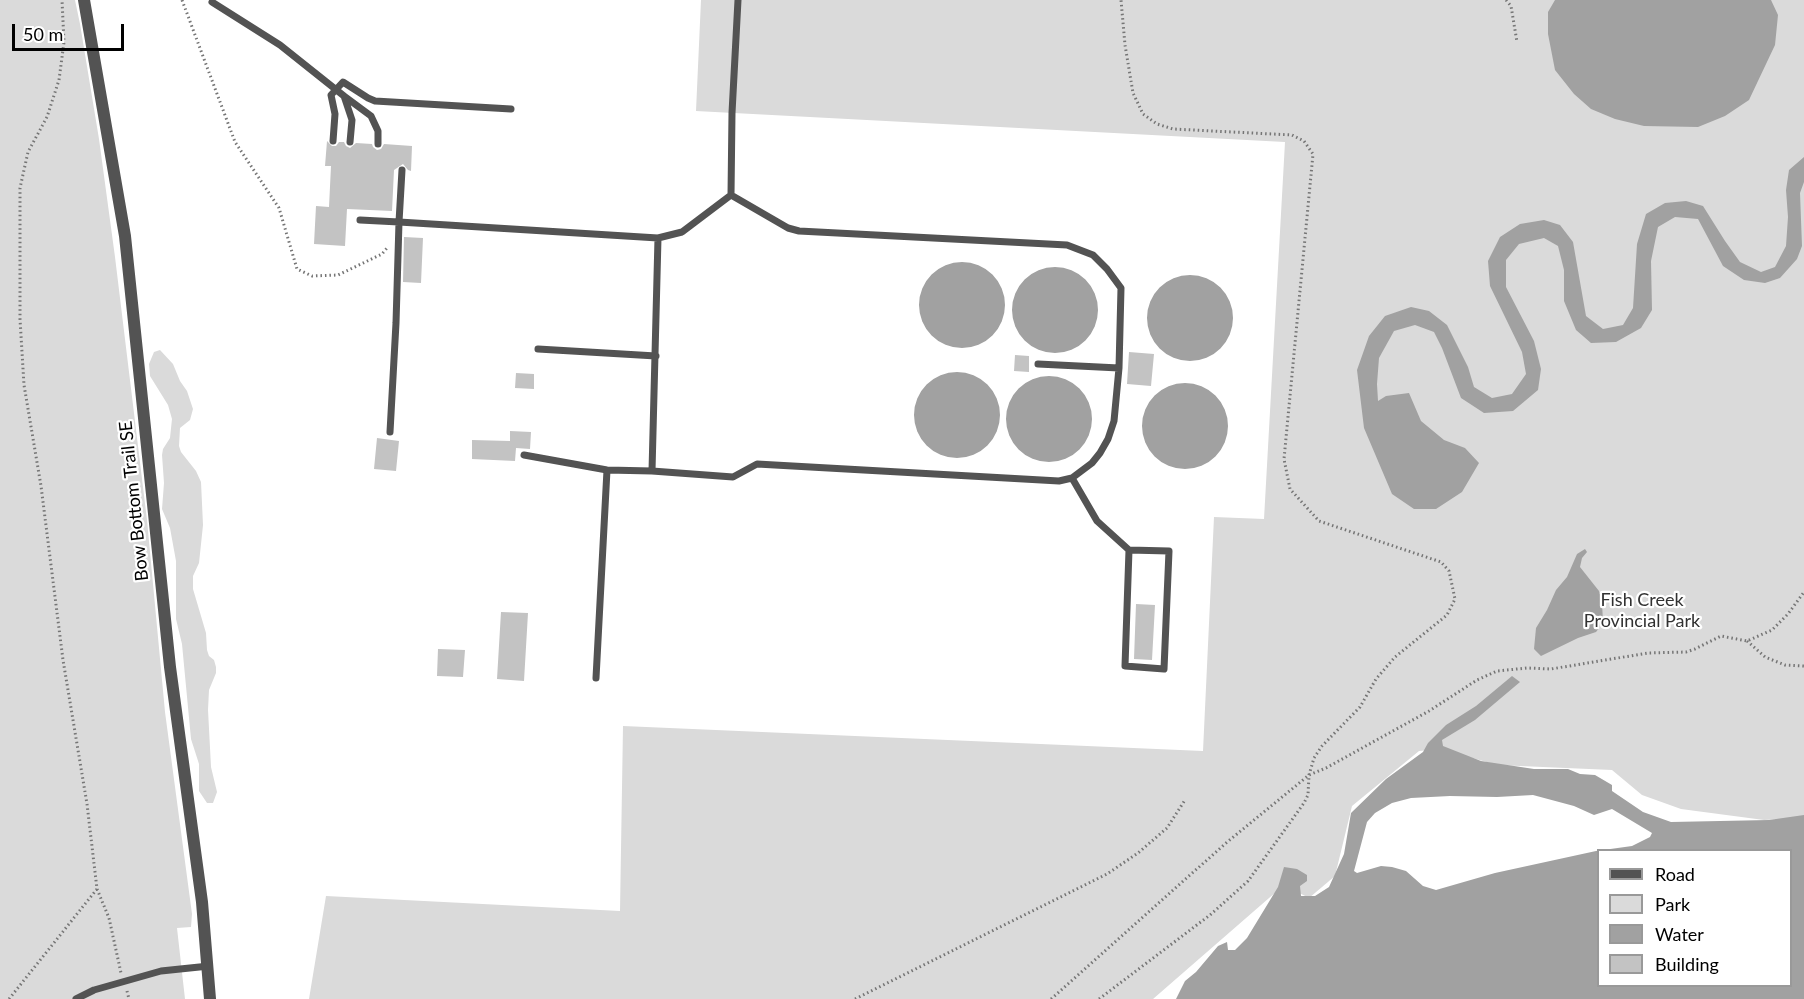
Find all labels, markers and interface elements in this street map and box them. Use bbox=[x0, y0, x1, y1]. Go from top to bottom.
scale bar bbox=[15, 12, 128, 50]
text: 50 m bbox=[23, 23, 63, 45]
street label: Bow Bottom Trail SE bbox=[115, 420, 153, 582]
park label: Fish Creek Provincial Park bbox=[1584, 589, 1700, 632]
legend bbox=[1597, 849, 1792, 987]
text: Road bbox=[1655, 863, 1695, 885]
text: Park bbox=[1655, 893, 1690, 915]
text: Water bbox=[1655, 923, 1704, 945]
text: Building bbox=[1655, 953, 1719, 975]

